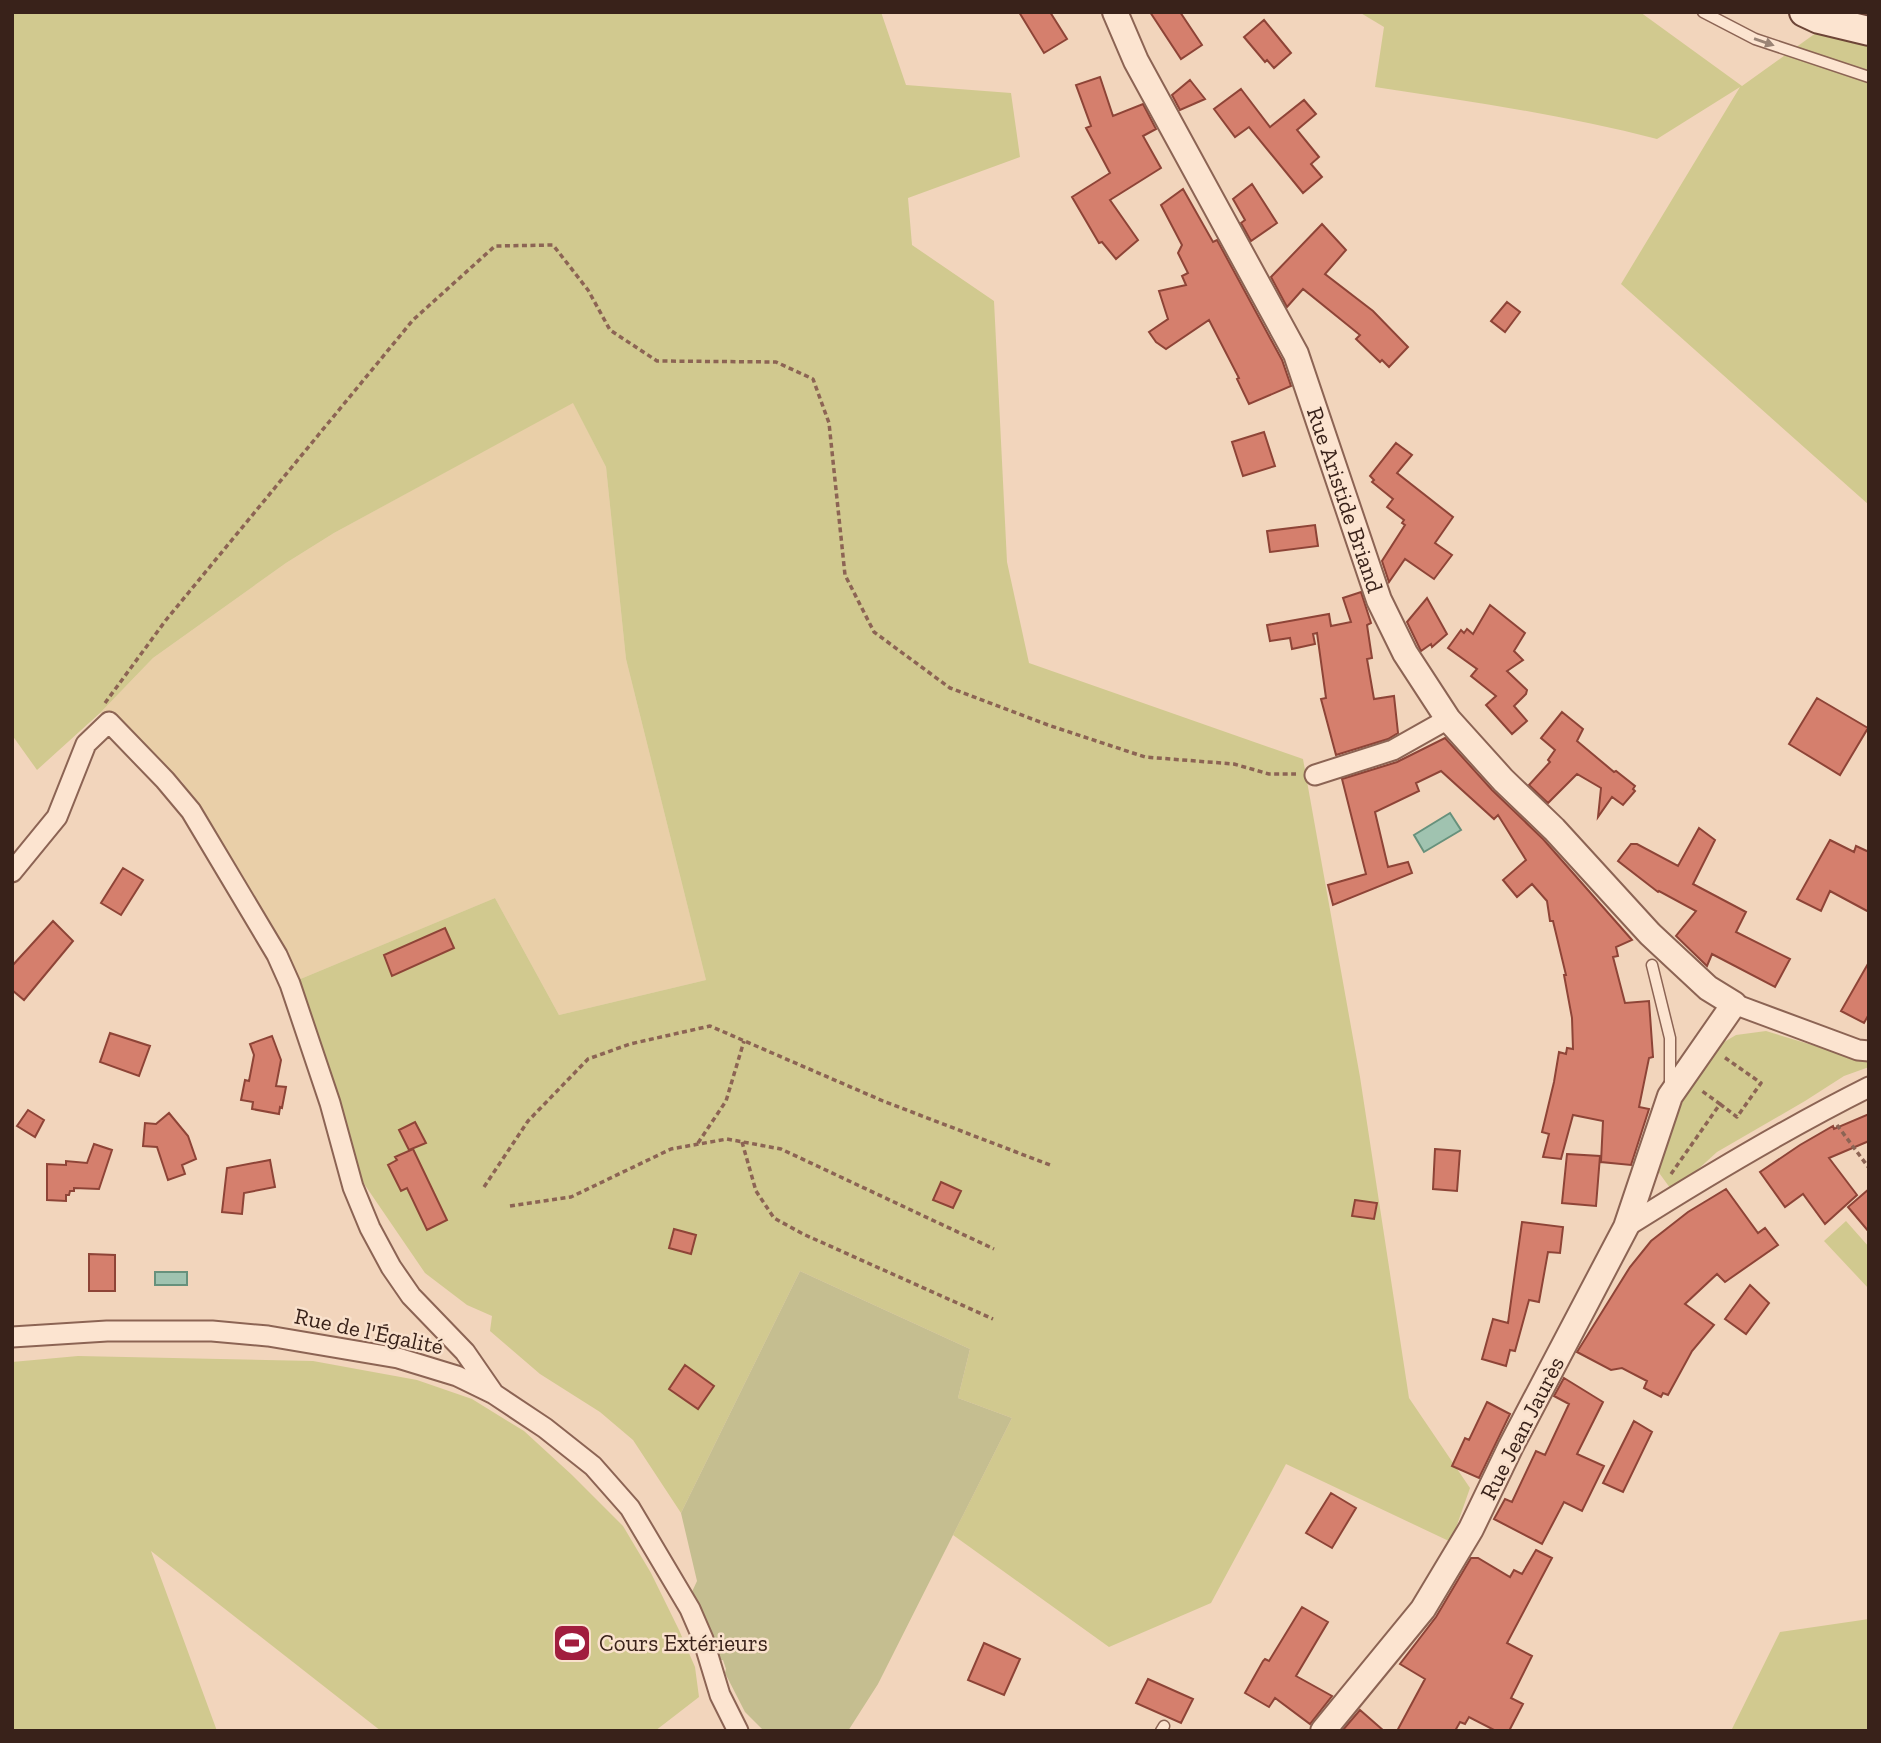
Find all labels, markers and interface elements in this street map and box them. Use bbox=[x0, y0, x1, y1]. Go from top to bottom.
one-way arrow bbox=[1754, 37, 1775, 48]
street label: Rue Aristide Briand bbox=[1301, 403, 1390, 597]
street label: Rue de l'Égalité bbox=[292, 1302, 446, 1360]
street label: Rue Jean Jaurès bbox=[1474, 1352, 1570, 1504]
sports icon: Cours Extérieurs bbox=[551, 1622, 593, 1664]
place label: Cours Extérieurs bbox=[599, 1629, 768, 1657]

